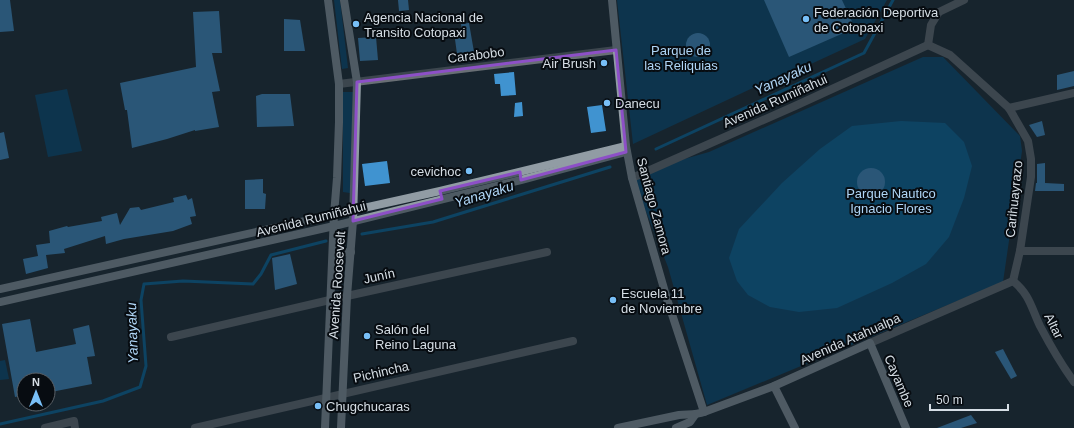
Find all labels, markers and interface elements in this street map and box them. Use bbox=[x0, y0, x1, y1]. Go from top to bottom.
place label: Federación Deportiva de Cotopaxi bbox=[814, 5, 939, 35]
place label: Agencia Nacional de Transito Cotopaxi bbox=[364, 10, 483, 40]
marker: Federación Deportiva de Cotopaxi bbox=[801, 14, 811, 24]
marker: Agencia Nacional de Transito Cotopaxi bbox=[351, 19, 361, 29]
park label: Parque de las Reliquias bbox=[644, 43, 718, 73]
street label: Carabobo bbox=[447, 44, 505, 66]
place label: Air Brush bbox=[543, 56, 596, 71]
marker: Air Brush bbox=[599, 58, 609, 68]
water label: Yanayaku bbox=[752, 58, 814, 98]
street label: Avenida Rumiñahui bbox=[721, 71, 830, 131]
place label: Danecu bbox=[615, 96, 660, 111]
marker: Danecu bbox=[602, 98, 612, 108]
street label: Santiago Zamora bbox=[634, 156, 674, 257]
street label: Carihuayrazo bbox=[1002, 160, 1026, 238]
place label: cevichoc bbox=[410, 164, 462, 179]
marker: cevichoc bbox=[464, 166, 474, 176]
water label: Yanayaku bbox=[452, 177, 516, 211]
park label: Parque Nautico Ignacio Flores bbox=[846, 186, 936, 216]
street label: Avenida Rumiñahui bbox=[255, 198, 368, 240]
street label: Avenida Roosevelt bbox=[326, 230, 348, 339]
street label: Junín bbox=[362, 265, 396, 287]
place label: Escuela 11 de Noviembre bbox=[621, 286, 702, 316]
marker: Escuela 11 de Noviembre bbox=[608, 295, 618, 305]
water label: Yanayaku bbox=[123, 302, 141, 364]
street label: Avenida Atahualpa bbox=[798, 310, 903, 368]
street label: Altar bbox=[1041, 311, 1067, 342]
place label: Salón del Reino Laguna bbox=[375, 322, 457, 352]
marker: Salón del Reino Laguna bbox=[362, 331, 372, 341]
street label: Cayambe bbox=[881, 352, 917, 410]
street label: Pichincha bbox=[352, 358, 411, 386]
north arrow bbox=[16, 372, 56, 412]
text: N bbox=[32, 376, 40, 388]
scale bar bbox=[930, 386, 1008, 412]
text: 50 m bbox=[936, 393, 963, 407]
place label: Chugchucaras bbox=[326, 399, 410, 414]
marker: Chugchucaras bbox=[313, 401, 323, 411]

